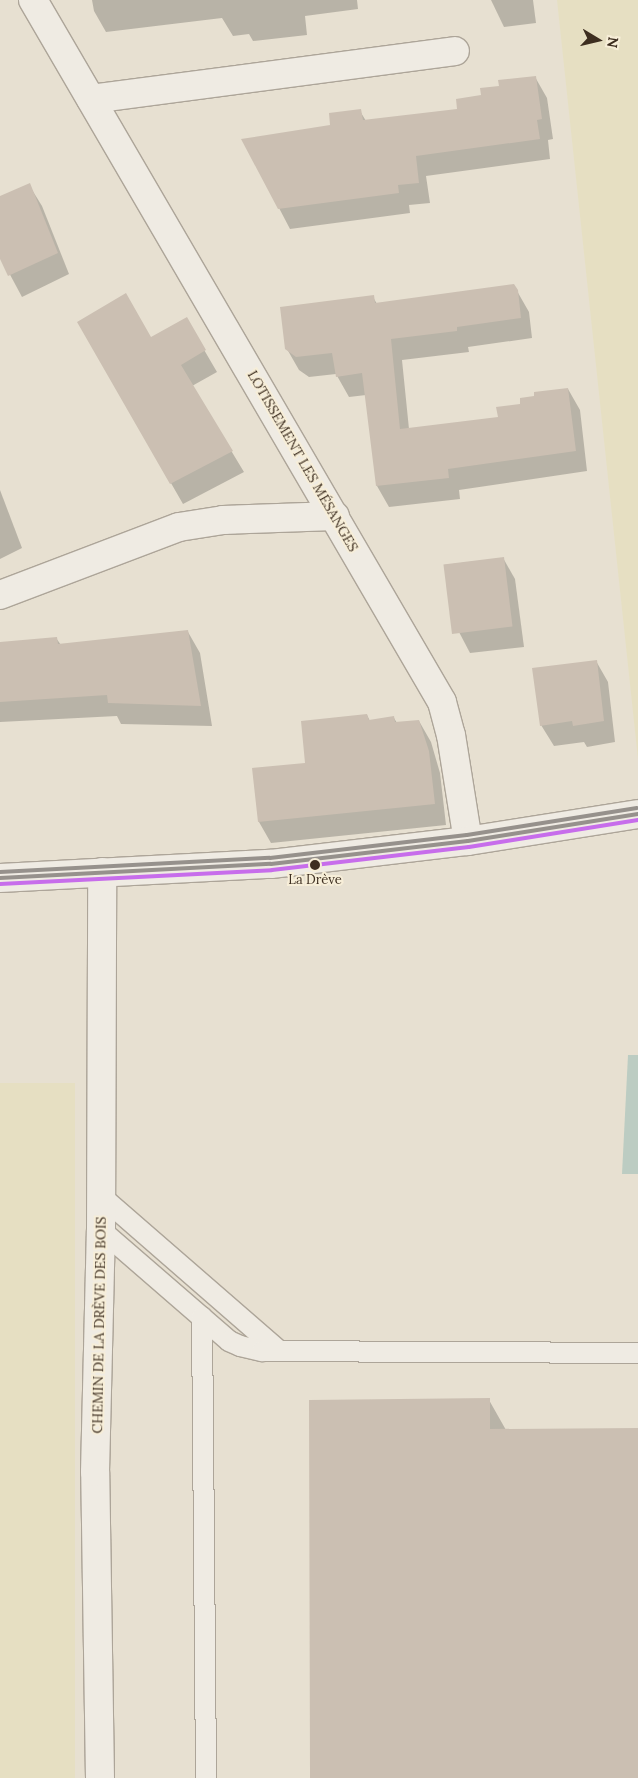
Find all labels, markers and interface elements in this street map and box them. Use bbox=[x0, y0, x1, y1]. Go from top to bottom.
north arrow bbox=[573, 15, 623, 65]
text: N bbox=[603, 36, 623, 49]
street label: LOTISSEMENT LES MÉSANGES bbox=[244, 367, 362, 555]
marker: La Drève bbox=[310, 860, 320, 870]
place label: La Drève bbox=[288, 872, 342, 888]
street label: CHEMIN DE LA DRÈVE DES BOIS bbox=[89, 1216, 109, 1434]

